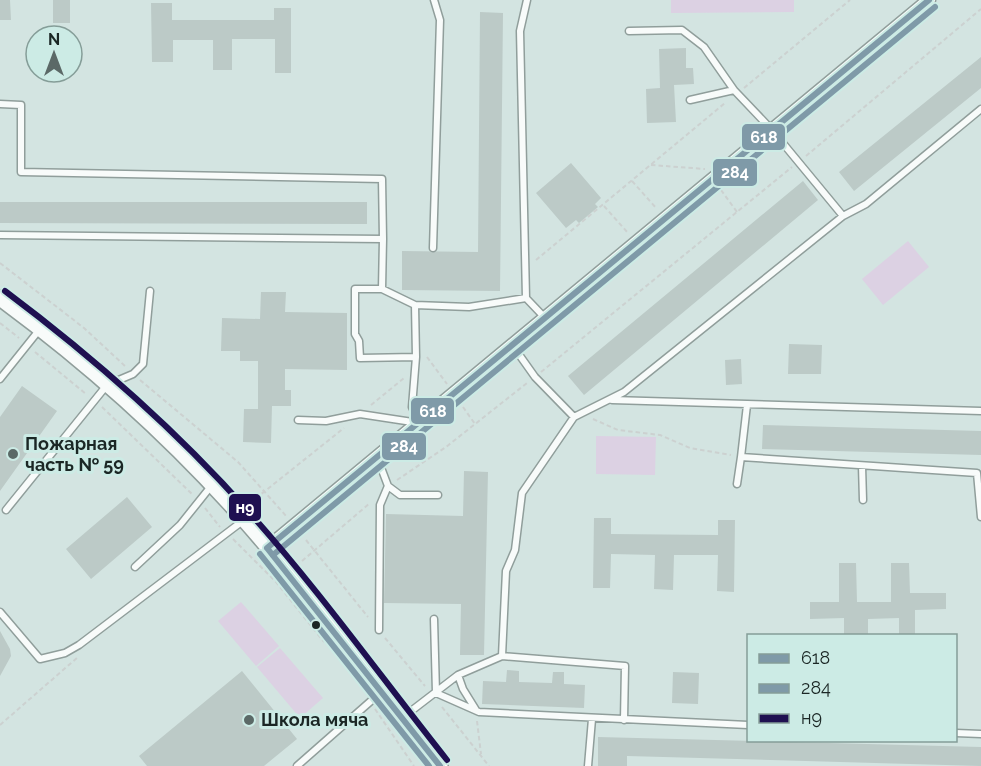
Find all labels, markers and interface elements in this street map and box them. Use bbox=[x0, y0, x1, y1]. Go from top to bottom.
north arrow bbox=[24, 24, 84, 84]
text: N bbox=[48, 30, 60, 49]
line badge: 618 bbox=[741, 123, 786, 151]
text: 618 bbox=[750, 128, 778, 147]
line badge: 284 bbox=[712, 158, 758, 187]
text: 284 bbox=[721, 163, 749, 182]
line badge: 618 bbox=[410, 397, 455, 425]
text: 618 bbox=[419, 402, 447, 421]
line badge: 284 bbox=[381, 432, 427, 461]
place label: Пожарная часть № 59 bbox=[25, 433, 124, 475]
text: 284 bbox=[390, 437, 418, 456]
marker: Пожарная часть № 59 bbox=[6, 447, 20, 461]
line badge: н9 bbox=[228, 493, 262, 522]
text: н9 bbox=[235, 498, 255, 517]
unlabelled marker bbox=[310, 619, 322, 631]
legend bbox=[747, 634, 957, 742]
text: 618 bbox=[801, 647, 830, 668]
text: 284 bbox=[801, 677, 831, 698]
text: н9 bbox=[801, 707, 822, 728]
place label: Школа мяча bbox=[261, 709, 368, 730]
marker: Школа мяча bbox=[242, 713, 256, 727]

